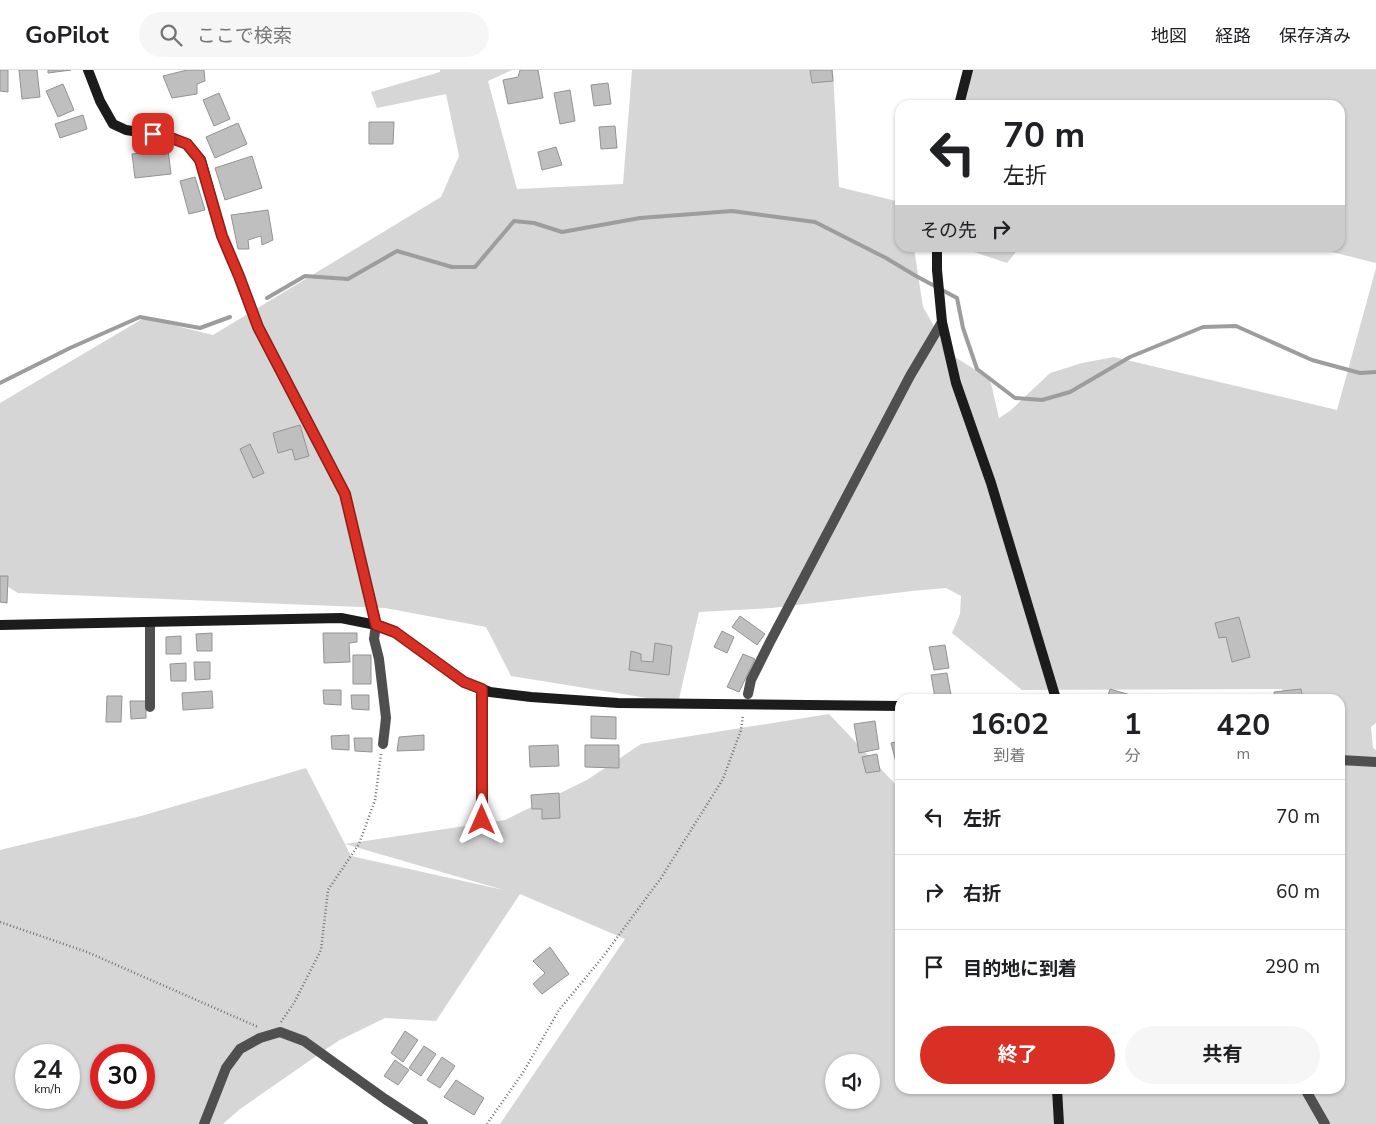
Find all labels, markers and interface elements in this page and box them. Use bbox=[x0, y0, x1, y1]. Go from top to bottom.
search box bbox=[139, 12, 489, 57]
text: GoPilot bbox=[25, 19, 109, 51]
icon: search bbox=[157, 21, 185, 49]
text: ここで検索 bbox=[197, 23, 292, 49]
text: 地図 bbox=[1151, 24, 1187, 48]
text: 経路 bbox=[1215, 24, 1251, 48]
text: 保存済み bbox=[1279, 24, 1351, 48]
text: 70 m bbox=[1003, 112, 1085, 159]
pin bbox=[132, 113, 174, 155]
icon: arrive bbox=[139, 120, 167, 148]
icon: left bbox=[920, 120, 985, 185]
text: 左折 bbox=[1003, 161, 1047, 191]
icon: right bbox=[987, 215, 1015, 243]
text: その先 bbox=[920, 218, 977, 244]
text: 16:02 bbox=[970, 704, 1049, 745]
text: 1 bbox=[1124, 704, 1142, 745]
text: 420 bbox=[1216, 705, 1270, 746]
text: m bbox=[1236, 743, 1250, 765]
text: 到着 bbox=[993, 745, 1025, 767]
text: 分 bbox=[1125, 745, 1141, 767]
position arrow bbox=[455, 793, 507, 845]
icon: left bbox=[920, 803, 948, 831]
text: 70 m bbox=[1276, 804, 1320, 830]
text: 左折 bbox=[963, 806, 1001, 832]
icon: right bbox=[920, 878, 948, 906]
text: 60 m bbox=[1276, 879, 1320, 905]
text: 右折 bbox=[963, 881, 1001, 907]
icon: arrive bbox=[920, 953, 948, 981]
text: 290 m bbox=[1265, 954, 1320, 980]
text: 目的地に到着 bbox=[963, 956, 1077, 982]
button: 終了 bbox=[920, 1026, 1115, 1084]
button: 共有 bbox=[1125, 1026, 1320, 1084]
speed limit sign: 30 bbox=[90, 1044, 155, 1109]
text: 24 bbox=[32, 1053, 63, 1087]
map controls bbox=[825, 1054, 880, 1109]
button: sound bbox=[825, 1054, 880, 1109]
text: km/h bbox=[34, 1081, 61, 1097]

